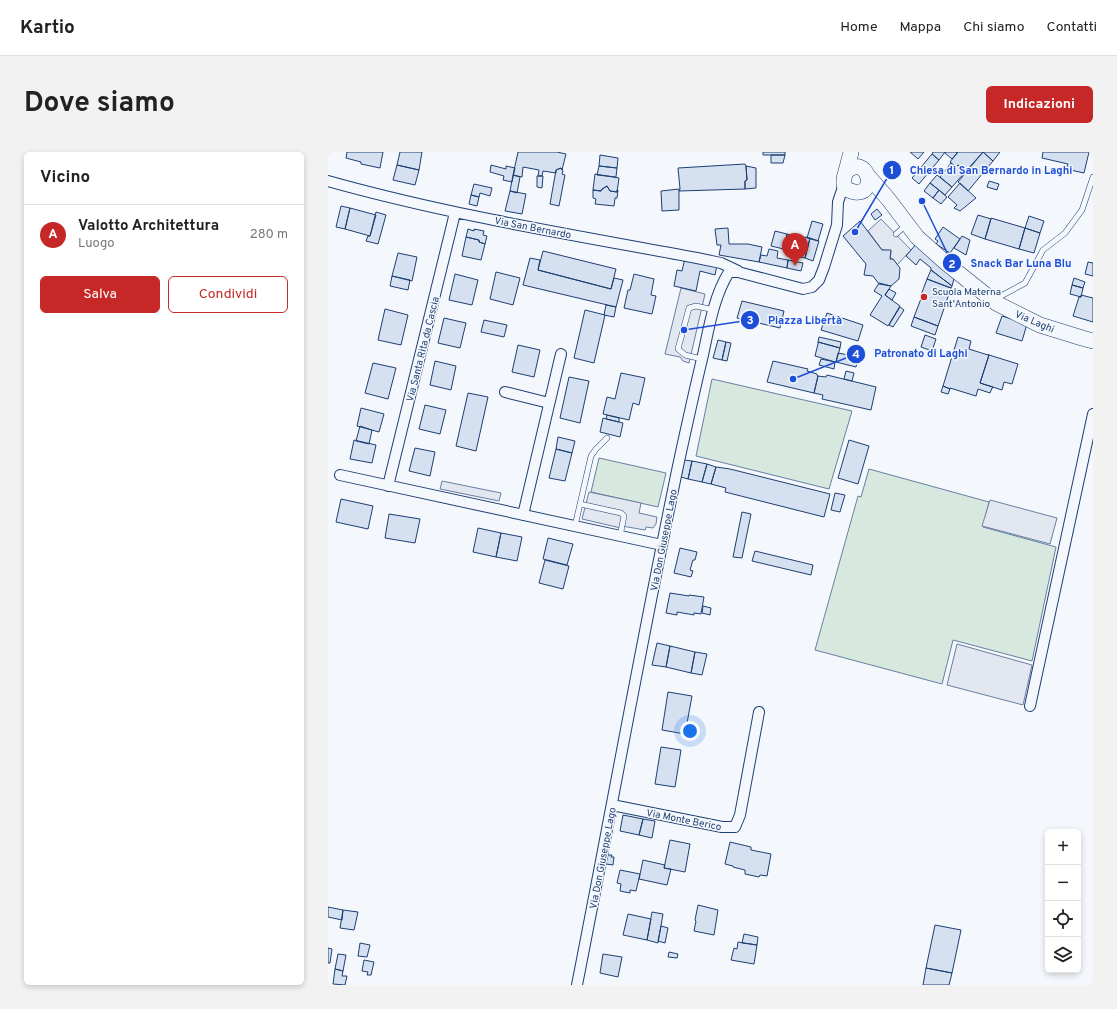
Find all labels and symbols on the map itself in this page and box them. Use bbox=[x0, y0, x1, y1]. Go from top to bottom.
callout: Chiesa di San Bernardo in Laghi bbox=[882, 159, 1081, 182]
text: 1 bbox=[890, 163, 894, 179]
text: Chiesa di San Bernardo in Laghi bbox=[910, 164, 1072, 178]
street label: Via San Bernardo bbox=[493, 215, 573, 242]
pin: A bbox=[782, 233, 808, 266]
callout: Snack Bar Luna Blu bbox=[942, 252, 1079, 275]
text: 2 bbox=[948, 257, 956, 273]
text: Snack Bar Luna Blu bbox=[971, 257, 1071, 271]
place label: Scuola Materna Sant'Antonio bbox=[932, 286, 1001, 311]
marker: Scuola Materna Sant'Antonio bbox=[919, 292, 929, 302]
street label: Via Santa Rita da Cascia bbox=[404, 296, 443, 403]
street label: Via Laghi bbox=[1013, 308, 1056, 336]
callout: Piazza Libertà bbox=[740, 309, 850, 332]
text: 3 bbox=[746, 313, 754, 329]
text: Piazza Libertà bbox=[768, 314, 842, 328]
callout: Patronato di Laghi bbox=[846, 342, 976, 365]
text: 4 bbox=[852, 347, 860, 363]
text: Patronato di Laghi bbox=[874, 347, 968, 361]
street label: Via Don Giuseppe Lago bbox=[648, 488, 681, 592]
your location bbox=[680, 721, 700, 741]
street label: Via Don Giuseppe Lago bbox=[587, 806, 620, 910]
street label: Via Monte Berico bbox=[645, 807, 723, 834]

